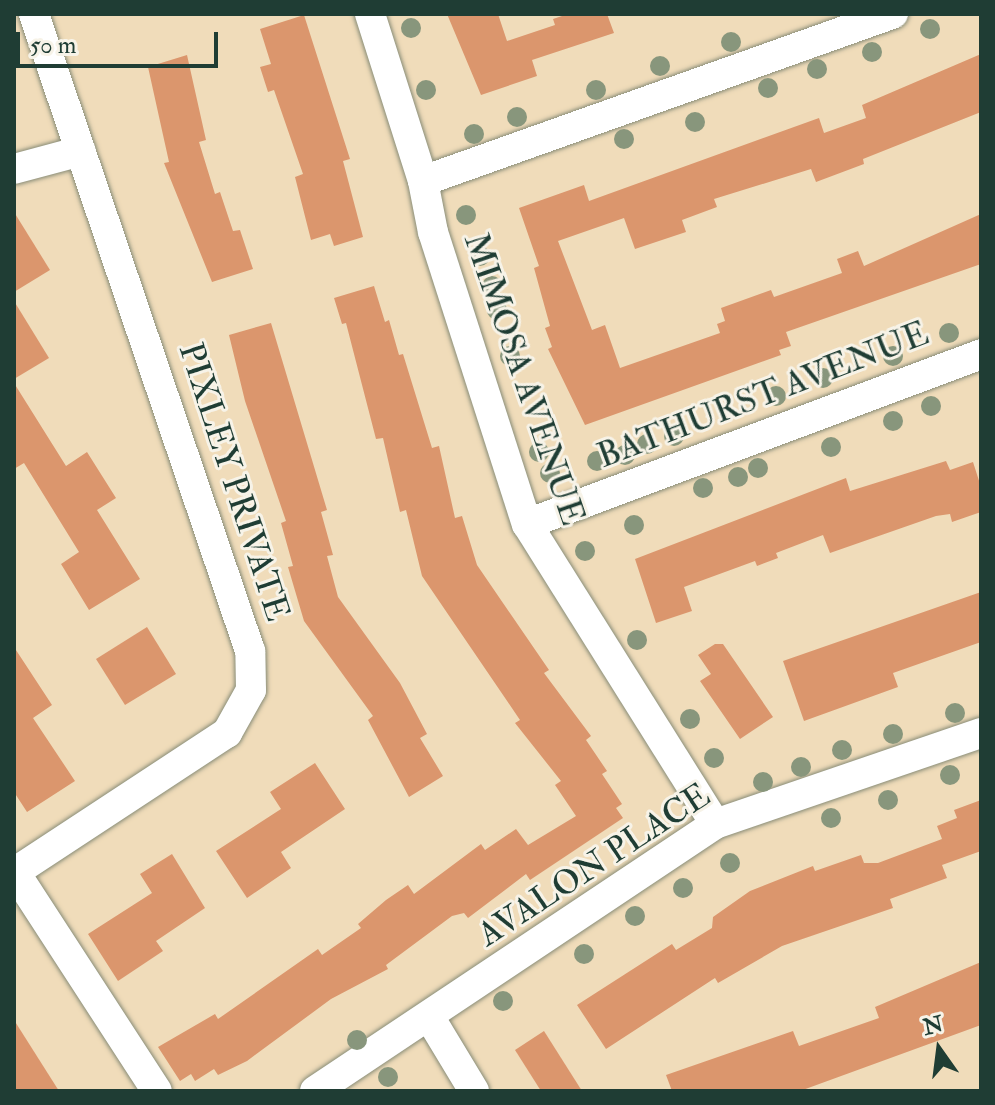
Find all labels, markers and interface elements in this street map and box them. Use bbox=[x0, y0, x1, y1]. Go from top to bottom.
scale bar bbox=[20, 16, 222, 66]
text: 50 m bbox=[30, 30, 76, 61]
street label: MIMOSA AVENUE bbox=[455, 228, 593, 530]
street label: BATHURST AVENUE bbox=[592, 313, 934, 477]
street label: PIXLEY PRIVATE bbox=[170, 338, 298, 626]
street label: AVALON PLACE bbox=[470, 775, 718, 955]
north arrow bbox=[899, 1009, 979, 1089]
text: N bbox=[920, 1010, 946, 1042]

